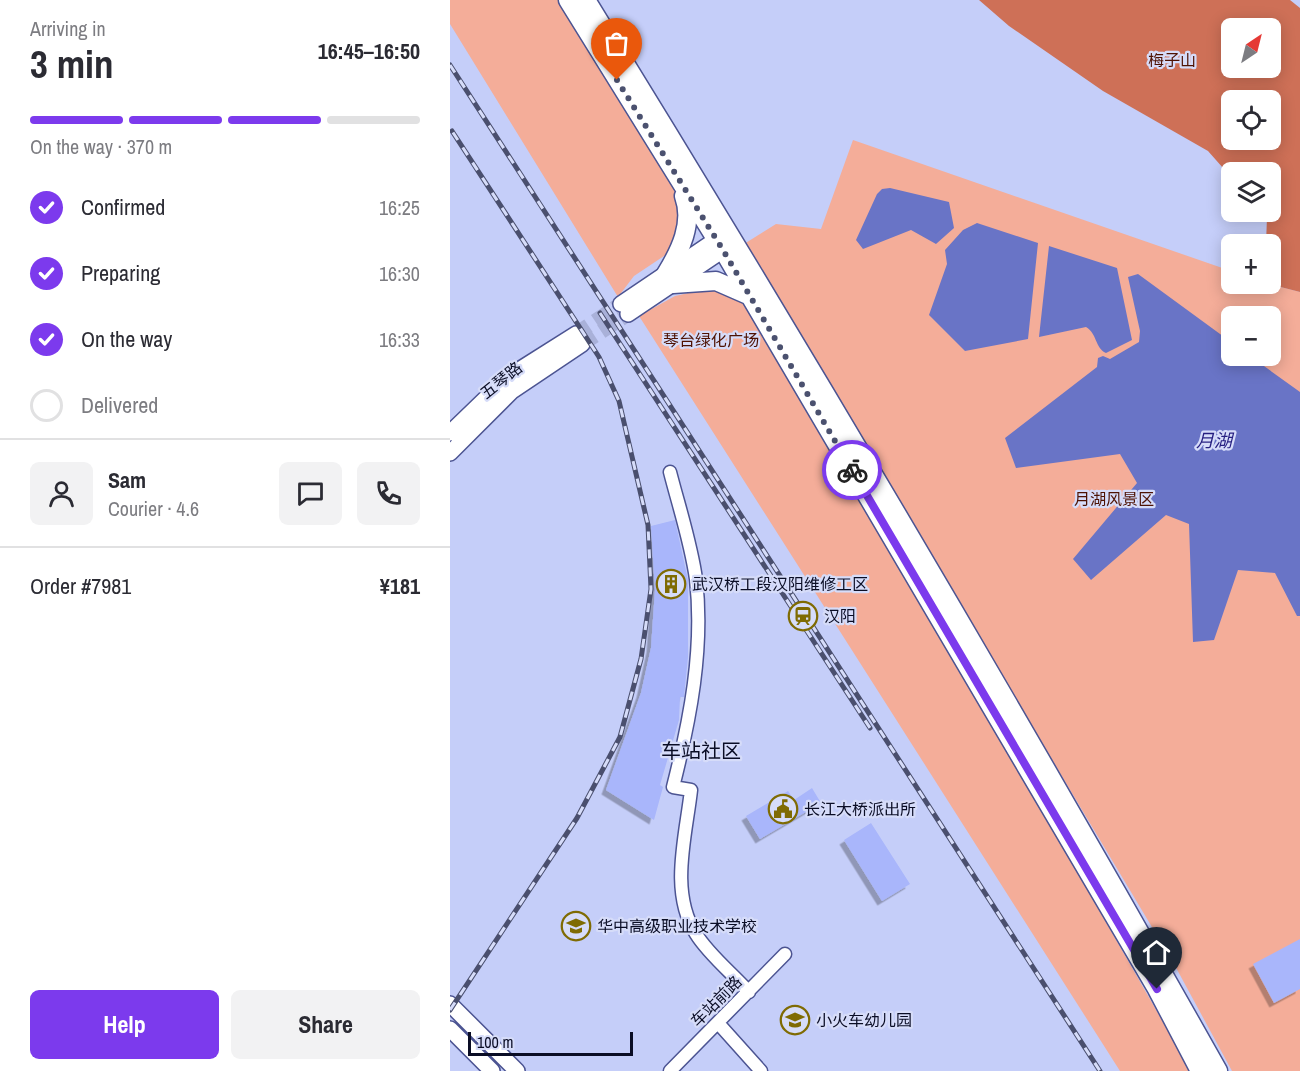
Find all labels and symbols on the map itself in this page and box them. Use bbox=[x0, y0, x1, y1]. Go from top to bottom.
pin bbox=[591, 18, 642, 80]
north arrow bbox=[1221, 18, 1281, 78]
park label: 梅子山 bbox=[1148, 49, 1196, 71]
park label: 琴台绿化广场 bbox=[663, 329, 759, 351]
street label: 五琴路 bbox=[475, 356, 527, 404]
water label: 月湖 bbox=[1196, 428, 1235, 453]
courier bbox=[822, 440, 882, 500]
park label: 月湖风景区 bbox=[1074, 488, 1154, 510]
building icon: 武汉桥工段汉阳维修工区 bbox=[655, 568, 687, 600]
place label: 武汉桥工段汉阳维修工区 bbox=[692, 573, 868, 595]
station icon: 汉阳 bbox=[787, 600, 819, 632]
place label: 汉阳 bbox=[824, 605, 856, 627]
district label: 车站社区 bbox=[661, 737, 741, 764]
public building icon: 长江大桥派出所 bbox=[767, 793, 799, 825]
place label: 长江大桥派出所 bbox=[804, 798, 916, 820]
school or university icon: 华中高级职业技术学校 bbox=[560, 910, 592, 942]
place label: 华中高级职业技术学校 bbox=[597, 915, 757, 937]
pin bbox=[1131, 927, 1182, 989]
street label: 车站前路 bbox=[686, 971, 746, 1031]
school or university icon: 小火车幼儿园 bbox=[779, 1004, 811, 1036]
place label: 小火车幼儿园 bbox=[816, 1009, 912, 1031]
scale bar bbox=[468, 1029, 633, 1056]

